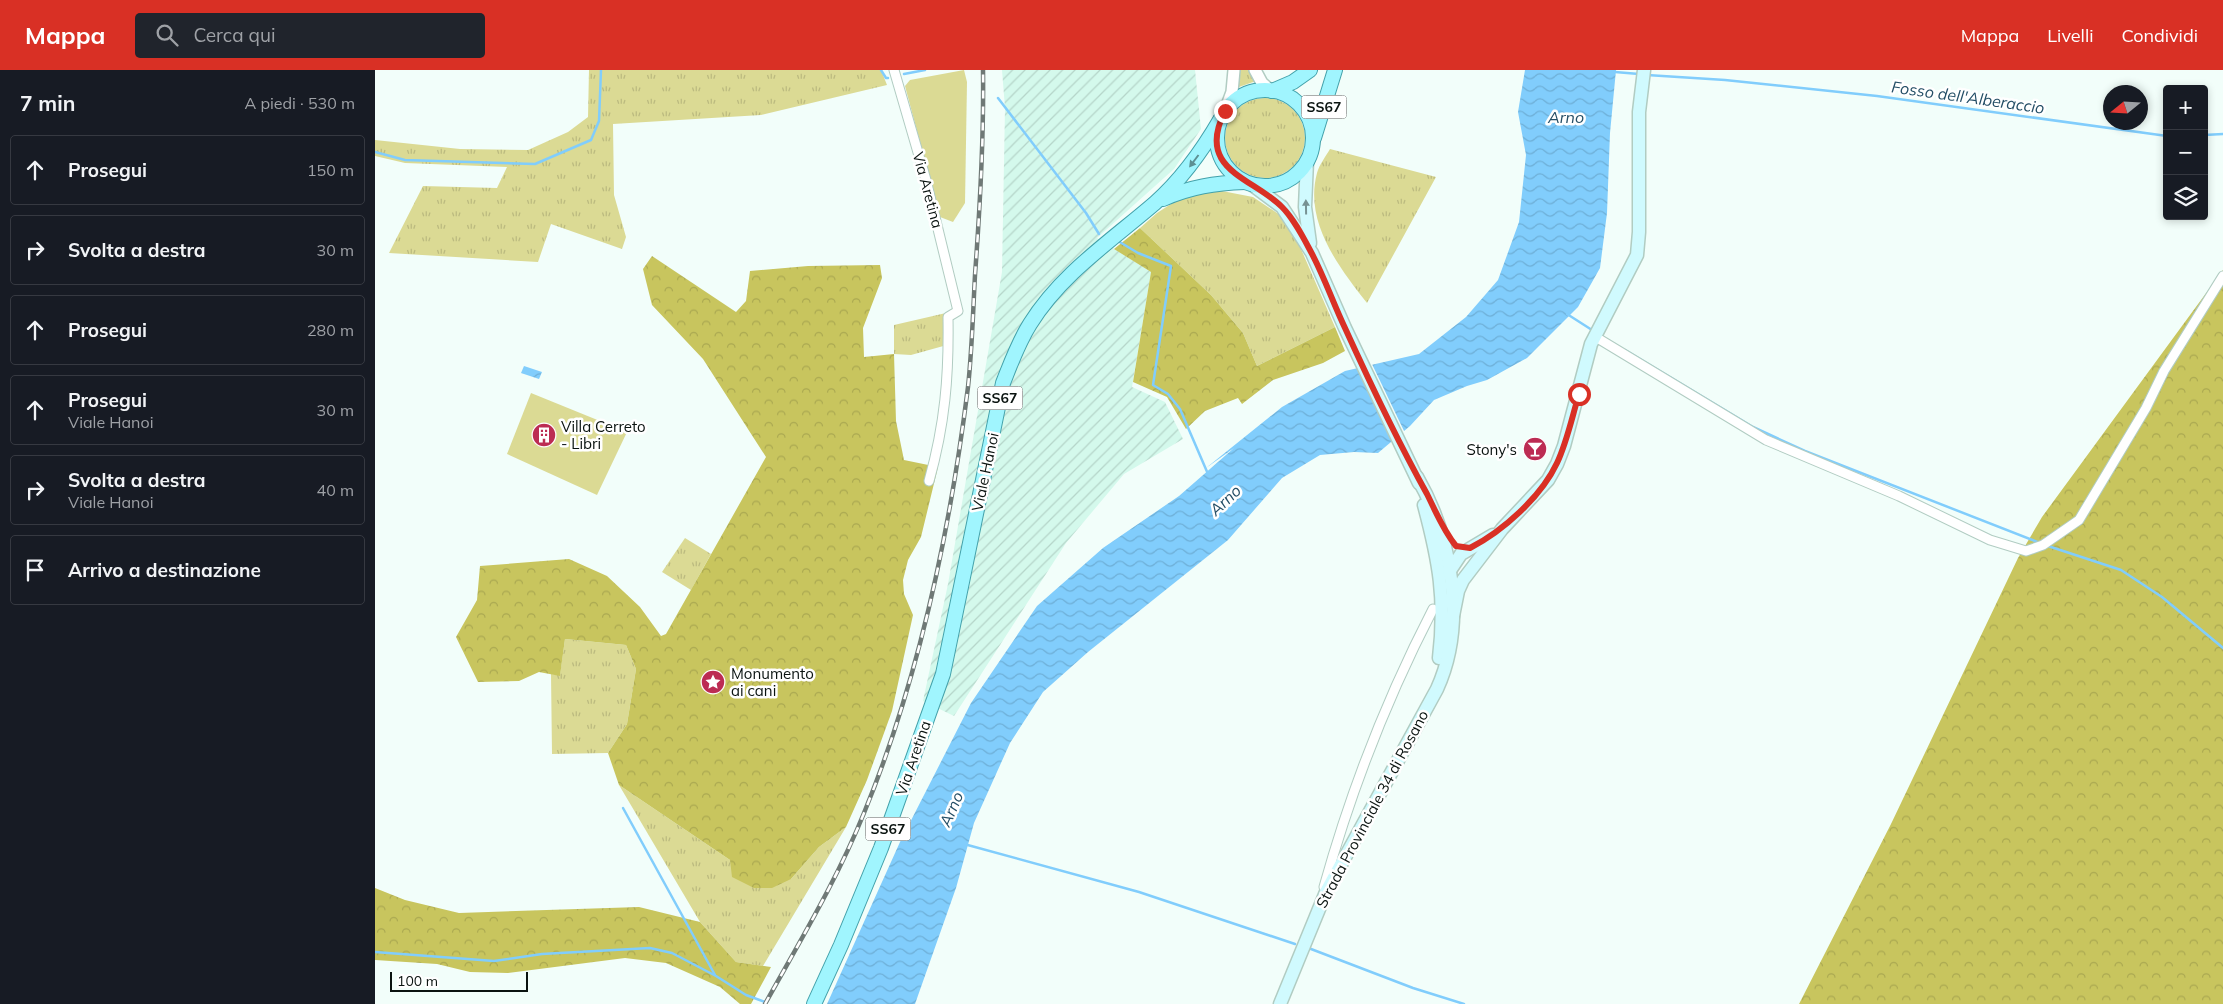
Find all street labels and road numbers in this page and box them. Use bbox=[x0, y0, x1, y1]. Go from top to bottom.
road number: SS67 bbox=[1301, 96, 1347, 118]
street label: Via Aretina bbox=[909, 150, 947, 230]
road number: SS67 bbox=[977, 386, 1023, 409]
street label: Viale Hanoi bbox=[967, 431, 1003, 513]
street label: Strada Provinciale 34 di Rosano bbox=[1312, 707, 1432, 911]
street label: Via Aretina bbox=[891, 718, 935, 798]
road number: SS67 bbox=[865, 818, 911, 841]

